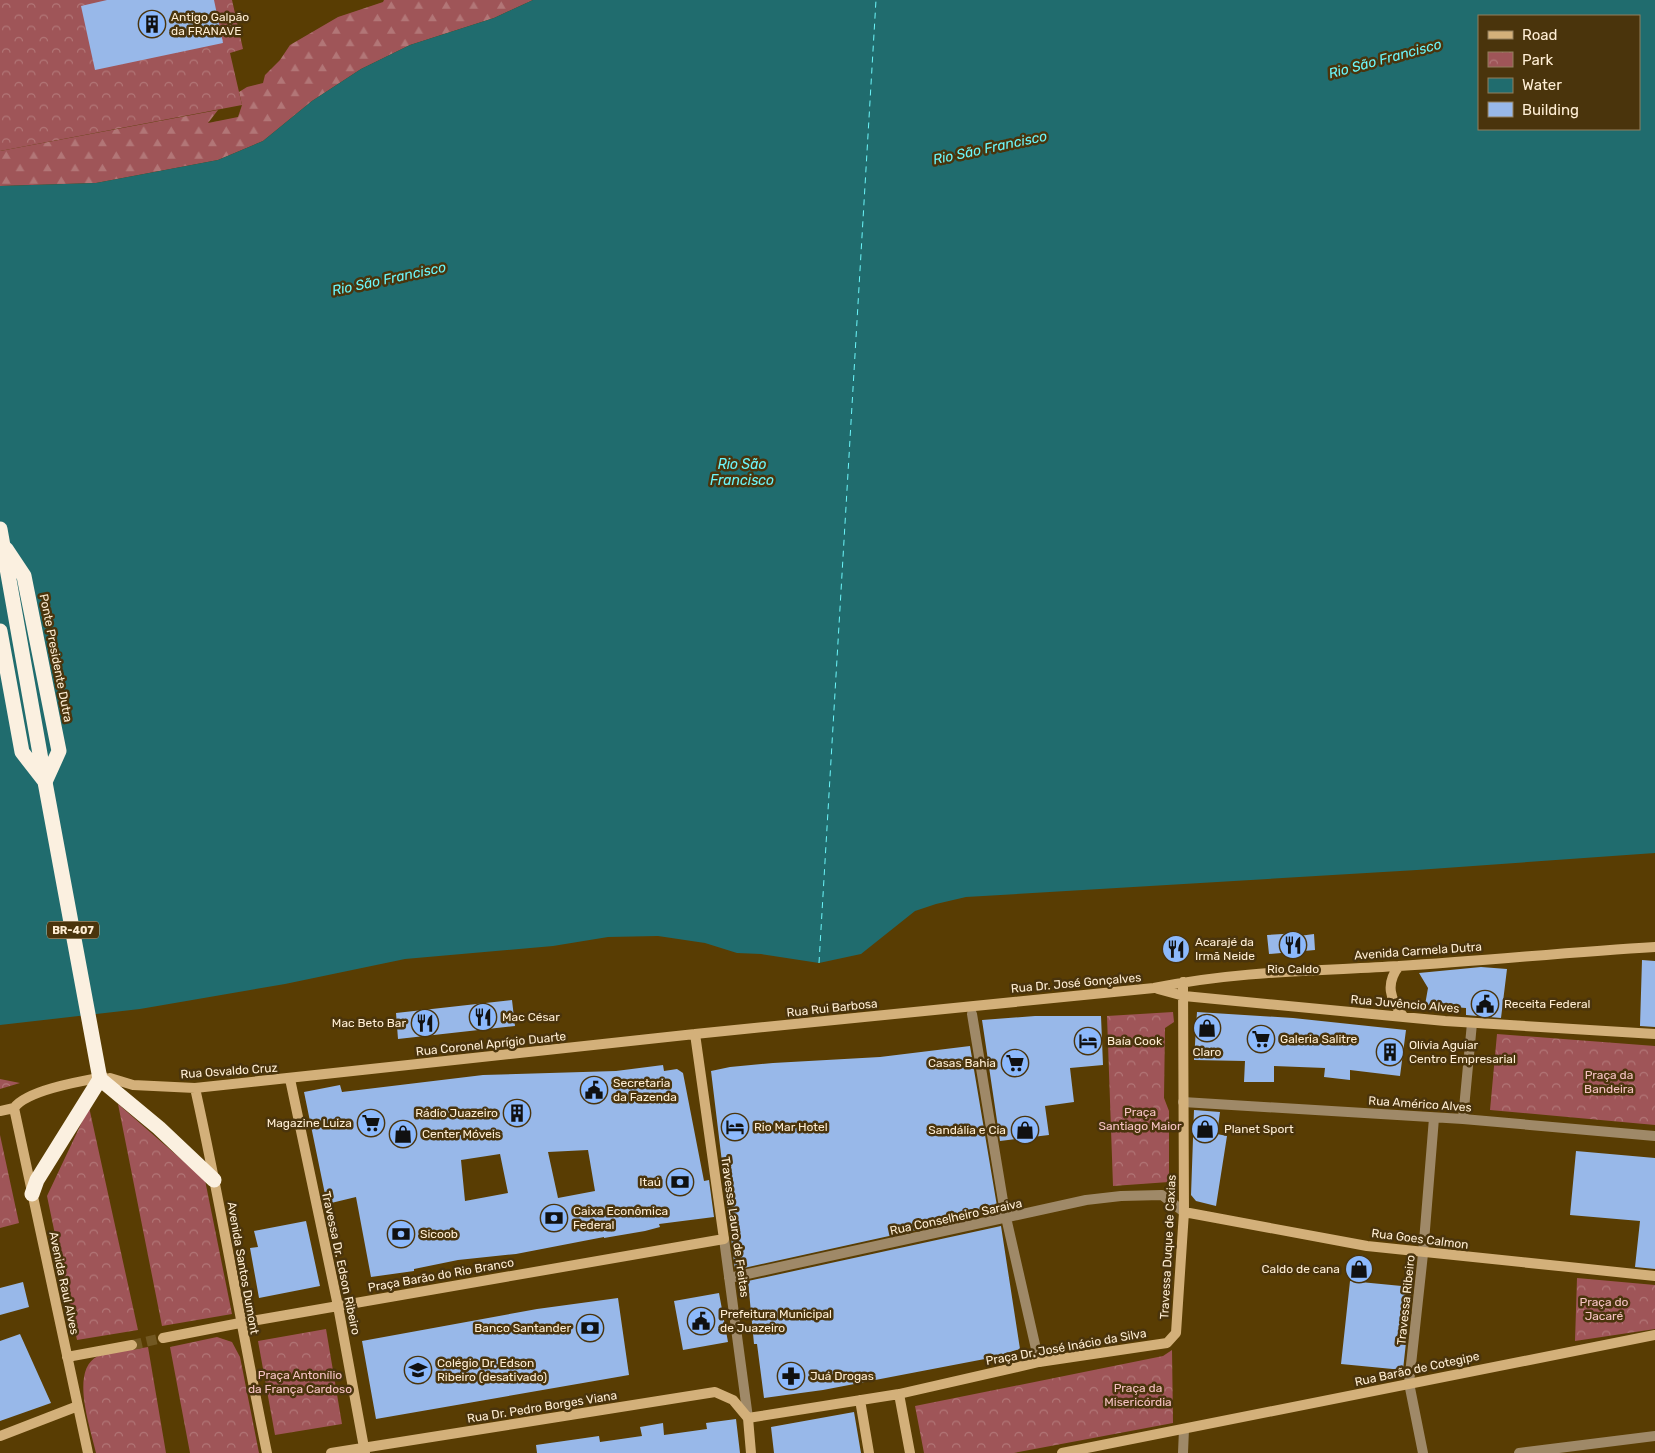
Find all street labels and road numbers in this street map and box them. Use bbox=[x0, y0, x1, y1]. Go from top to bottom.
street label: Ponte Presidente Dutra bbox=[37, 593, 75, 723]
road number: BR-407 bbox=[47, 922, 99, 938]
street label: Avenida Carmela Dutra bbox=[1354, 940, 1482, 962]
street label: Rua Dr. José Gonçalves bbox=[1010, 970, 1142, 996]
street label: Rua Juvêncio Alves bbox=[1350, 992, 1460, 1016]
street label: Rua Rui Barbosa bbox=[786, 996, 878, 1020]
street label: Rua Coronel Aprígio Duarte bbox=[415, 1029, 567, 1059]
street label: Rua Osvaldo Cruz bbox=[180, 1061, 278, 1081]
street label: Rua Américo Alves bbox=[1368, 1093, 1472, 1115]
street label: Travessa Lauro de Freitas bbox=[718, 1156, 752, 1298]
street label: Travessa Duque de Caxias bbox=[1157, 1174, 1179, 1320]
street label: Travessa Dr. Edson Ribeiro bbox=[319, 1190, 363, 1336]
street label: Rua Conselheiro Saraiva bbox=[889, 1196, 1023, 1238]
street label: Avenida Santos Dumont bbox=[224, 1201, 262, 1336]
street label: Rua Goes Calmon bbox=[1371, 1226, 1469, 1252]
street label: Avenida Raul Alves bbox=[46, 1230, 82, 1336]
street label: Travessa Ribeiro bbox=[1394, 1254, 1418, 1346]
street label: Praça Barão do Rio Branco bbox=[367, 1255, 515, 1295]
street label: Praça Dr. José Inácio da Silva bbox=[985, 1326, 1147, 1368]
street label: Rua Barão de Cotegipe bbox=[1353, 1349, 1481, 1389]
street label: Rua Dr. Pedro Borges Viana bbox=[466, 1388, 618, 1426]

